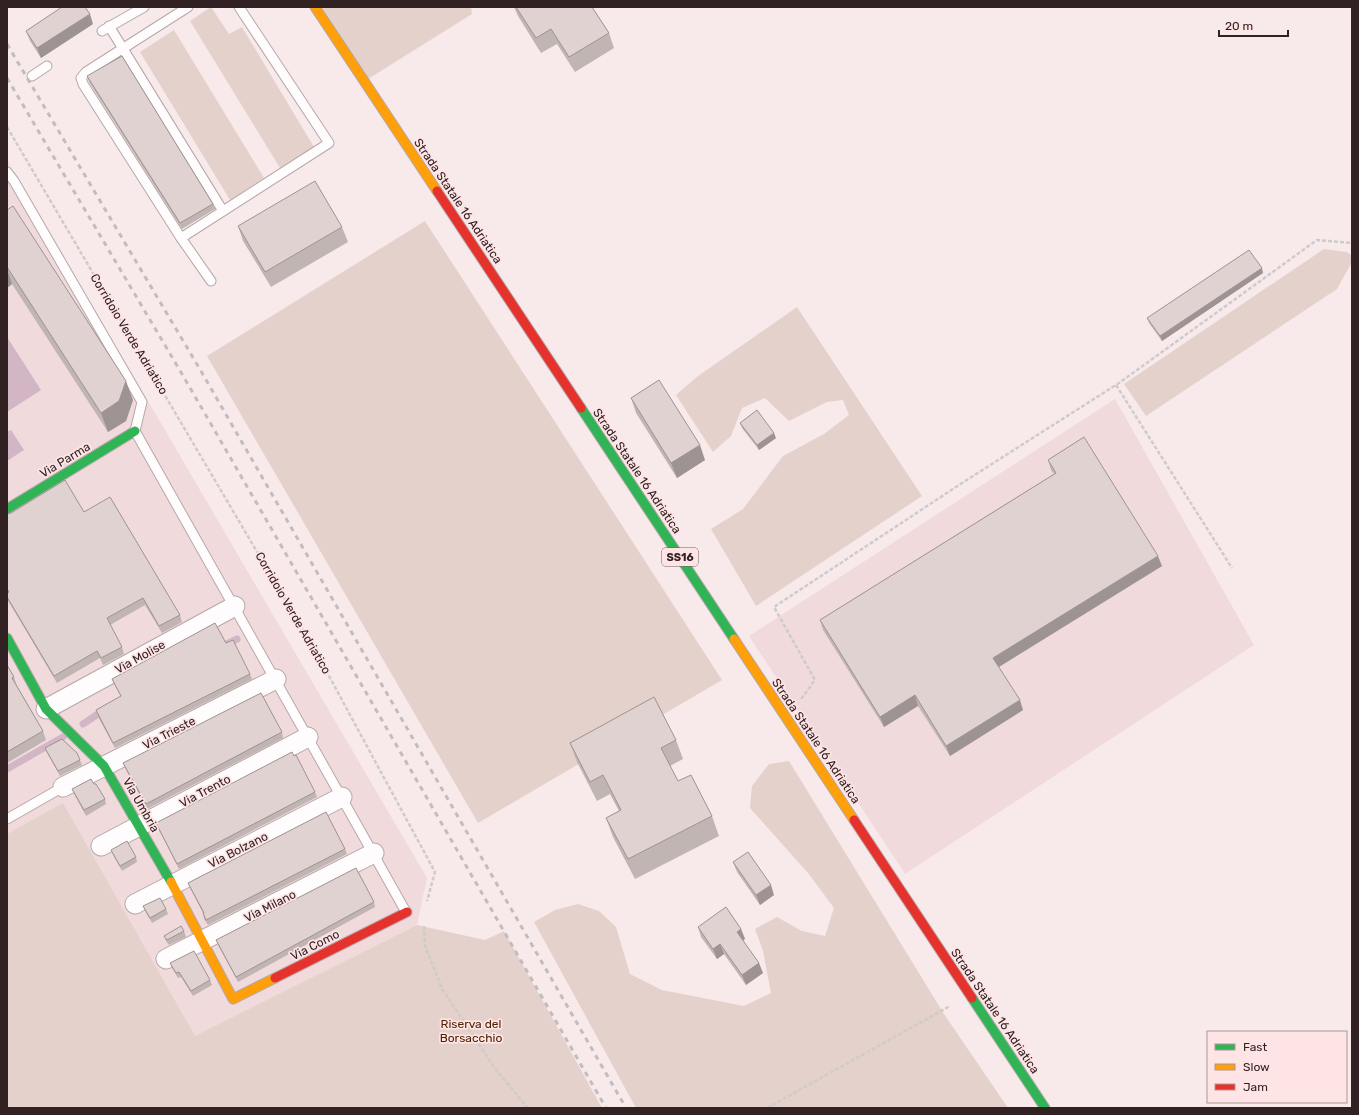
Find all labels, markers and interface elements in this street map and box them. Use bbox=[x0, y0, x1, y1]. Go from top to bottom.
scale bar bbox=[1219, 12, 1288, 38]
text: 20 m bbox=[1225, 19, 1253, 33]
street label: Strada Statale 16 Adriatica bbox=[411, 136, 505, 266]
street label: Corridoio Verde Adriatico bbox=[87, 271, 171, 397]
street label: Strada Statale 16 Adriatica bbox=[590, 406, 684, 536]
street label: Via Parma bbox=[37, 439, 93, 481]
road number: SS16 bbox=[662, 548, 698, 566]
street label: Corridoio Verde Adriatico bbox=[252, 550, 334, 677]
street label: Via Molise bbox=[112, 637, 168, 677]
street label: Strada Statale 16 Adriatica bbox=[769, 676, 863, 806]
street label: Via Trieste bbox=[140, 714, 198, 752]
street label: Via Trento bbox=[177, 772, 233, 810]
street label: Via Umbria bbox=[120, 775, 162, 835]
street label: Via Bolzano bbox=[206, 829, 270, 871]
street label: Via Milano bbox=[242, 887, 298, 925]
street label: Via Como bbox=[288, 927, 342, 963]
street label: Strada Statale 16 Adriatica bbox=[948, 946, 1042, 1076]
park label: Riserva del Borsacchio bbox=[440, 1017, 502, 1045]
legend bbox=[1207, 1031, 1347, 1103]
text: Fast bbox=[1243, 1040, 1267, 1054]
text: Slow bbox=[1243, 1060, 1270, 1074]
text: Jam bbox=[1243, 1080, 1268, 1094]

